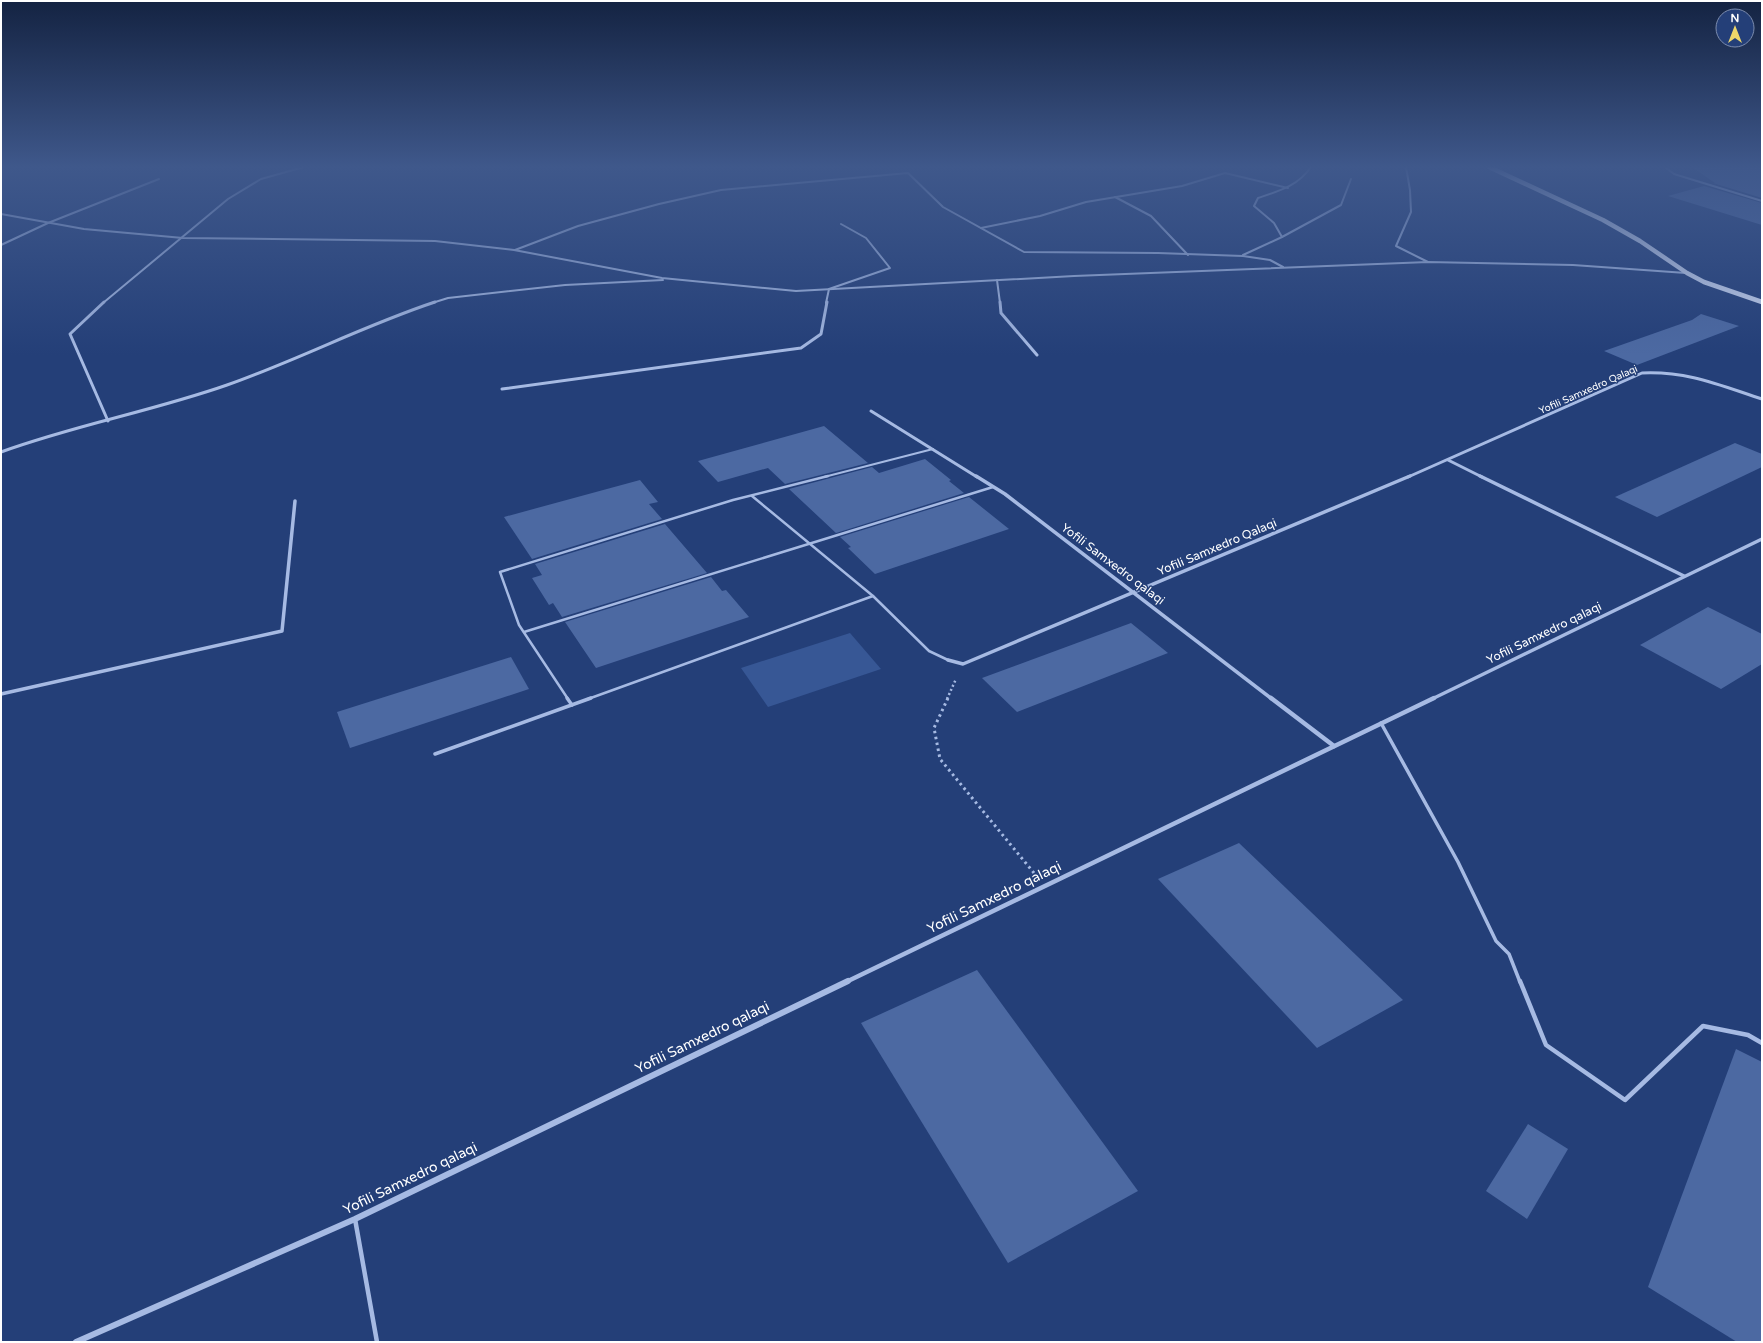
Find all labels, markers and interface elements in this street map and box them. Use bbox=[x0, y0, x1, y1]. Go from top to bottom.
north arrow bbox=[1715, 8, 1755, 48]
text: N bbox=[1731, 12, 1739, 25]
street label: Yofili Samxedro Qalaqi bbox=[1537, 363, 1640, 417]
street label: Yofili Samxedro Qalaqi bbox=[1155, 516, 1279, 578]
street label: Yofili Samxedro qalaqi bbox=[1058, 520, 1168, 608]
street label: Yofili Samxedro qalaqi bbox=[1484, 599, 1604, 667]
street label: Yofili Samxedro qalaqi bbox=[924, 858, 1064, 937]
street label: Yofili Samxedro qalaqi bbox=[632, 998, 772, 1077]
street label: Yofili Samxedro qalaqi bbox=[340, 1139, 480, 1218]

